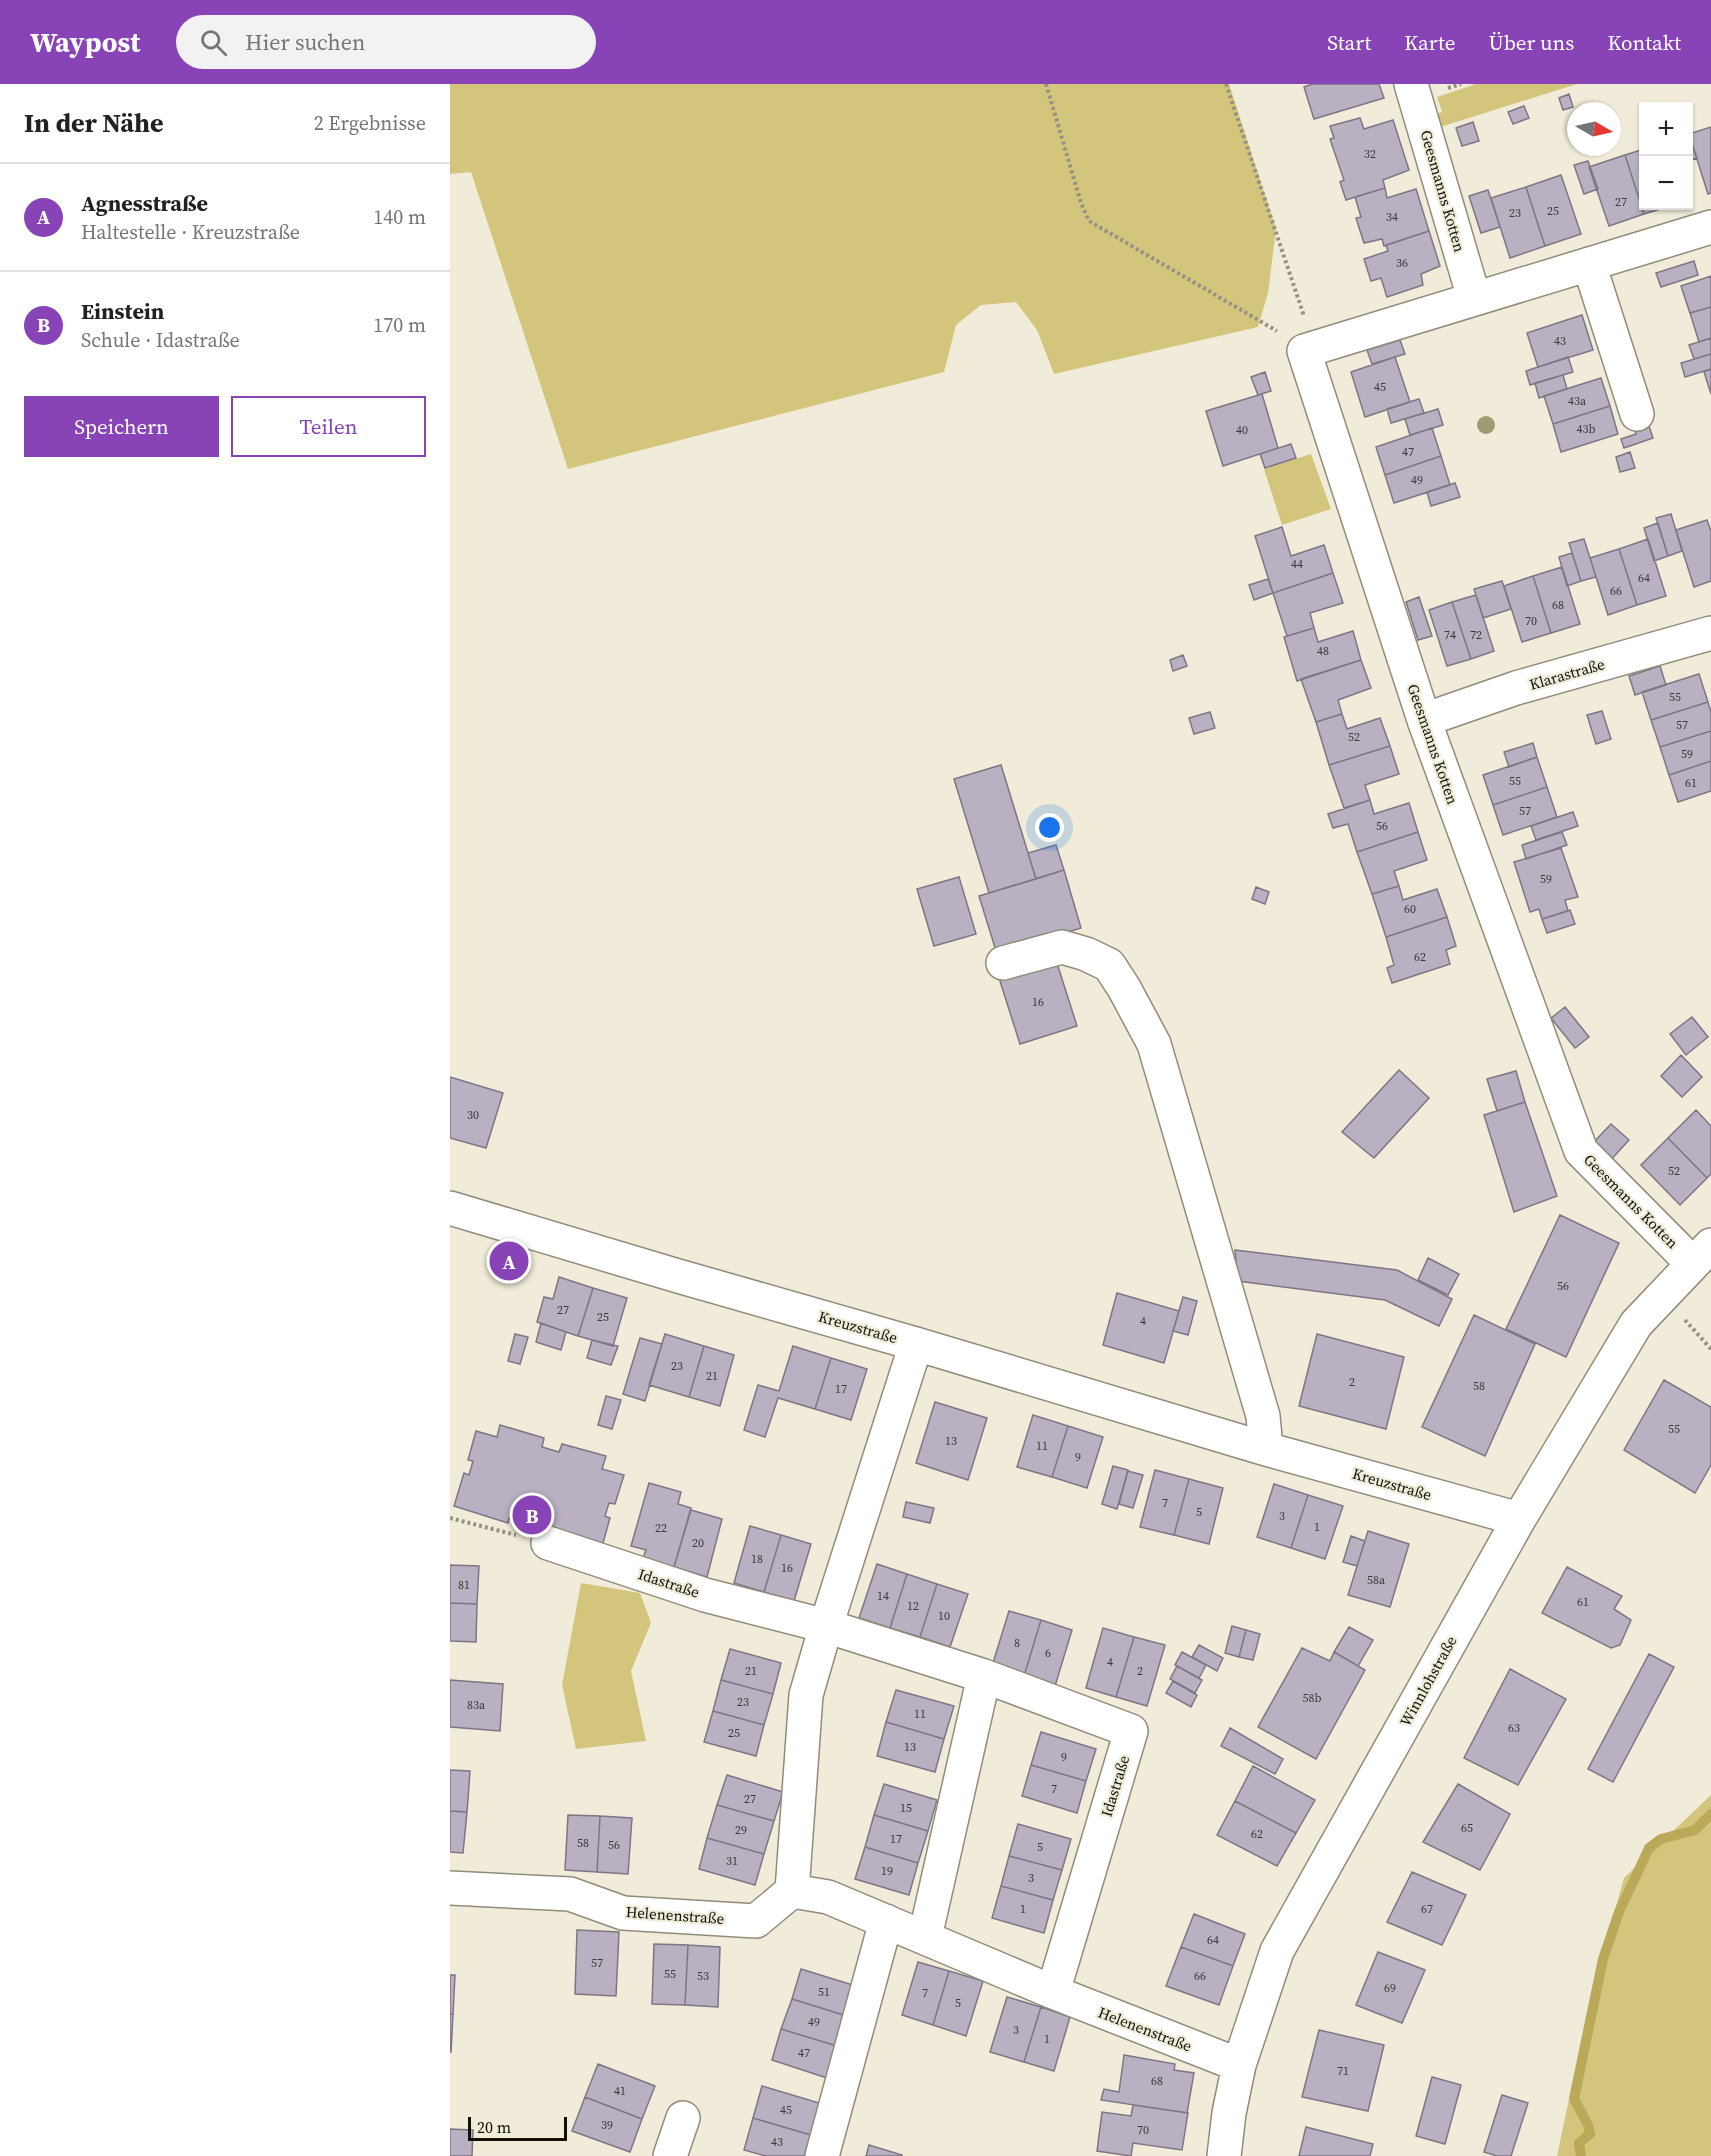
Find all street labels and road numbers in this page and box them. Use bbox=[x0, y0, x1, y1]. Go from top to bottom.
street label: Geesmanns Kotten bbox=[1416, 128, 1470, 254]
street label: Klarastraße bbox=[1527, 653, 1607, 695]
street label: Geesmanns Kotten bbox=[1403, 681, 1463, 807]
street label: Geesmanns Kotten bbox=[1579, 1149, 1683, 1253]
street label: Kreuzstraße bbox=[816, 1306, 900, 1348]
street label: Kreuzstraße bbox=[1350, 1463, 1434, 1505]
street label: Idastraße bbox=[636, 1563, 703, 1603]
street label: Winnlohstraße bbox=[1395, 1632, 1462, 1730]
street label: Idastraße bbox=[1096, 1752, 1134, 1819]
street label: Helenenstraße bbox=[625, 1901, 725, 1929]
street label: Helenenstraße bbox=[1095, 2002, 1195, 2057]

